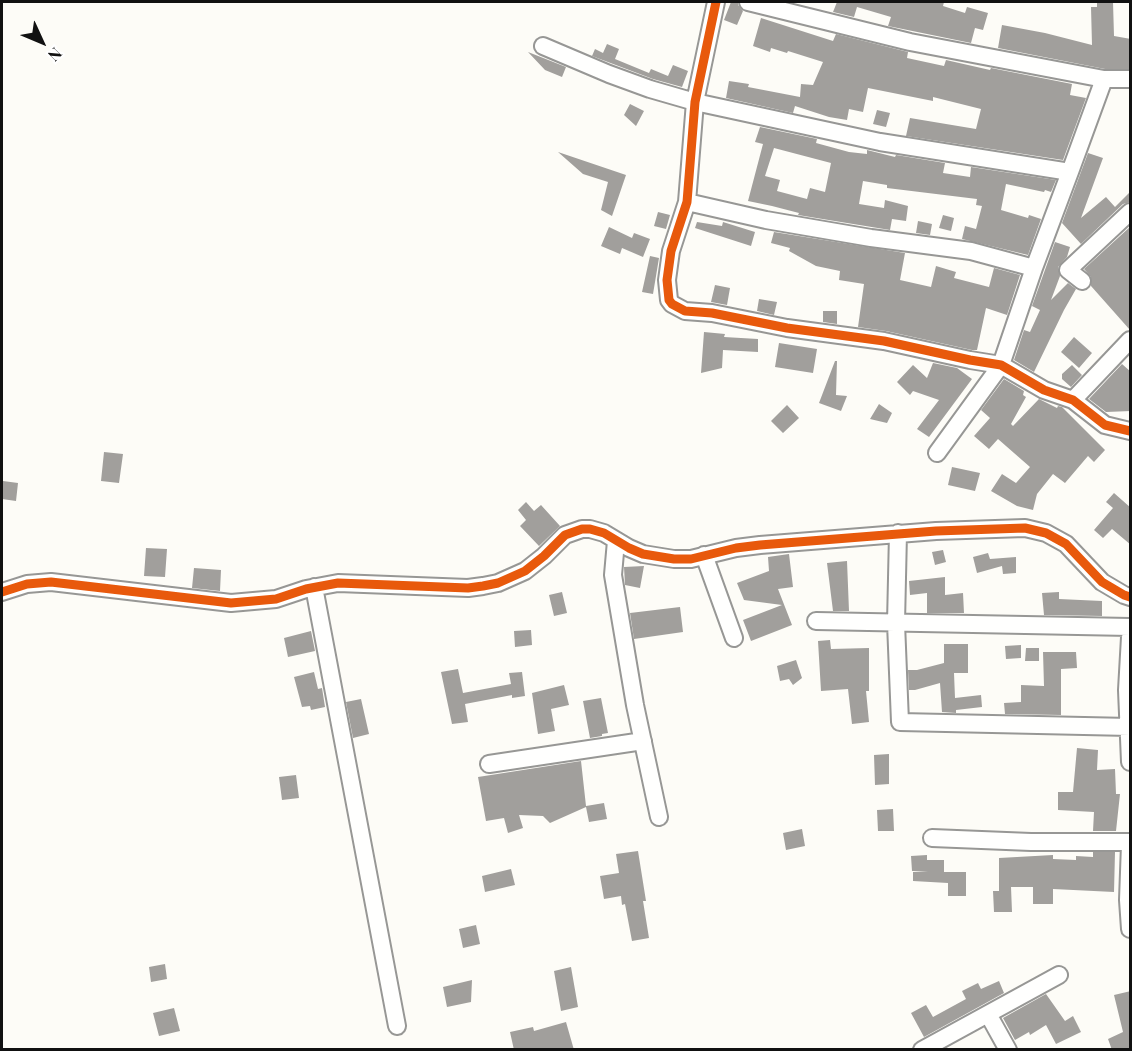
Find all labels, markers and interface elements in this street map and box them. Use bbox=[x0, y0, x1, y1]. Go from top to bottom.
north arrow bbox=[12, 12, 72, 72]
text: N bbox=[44, 43, 67, 66]

